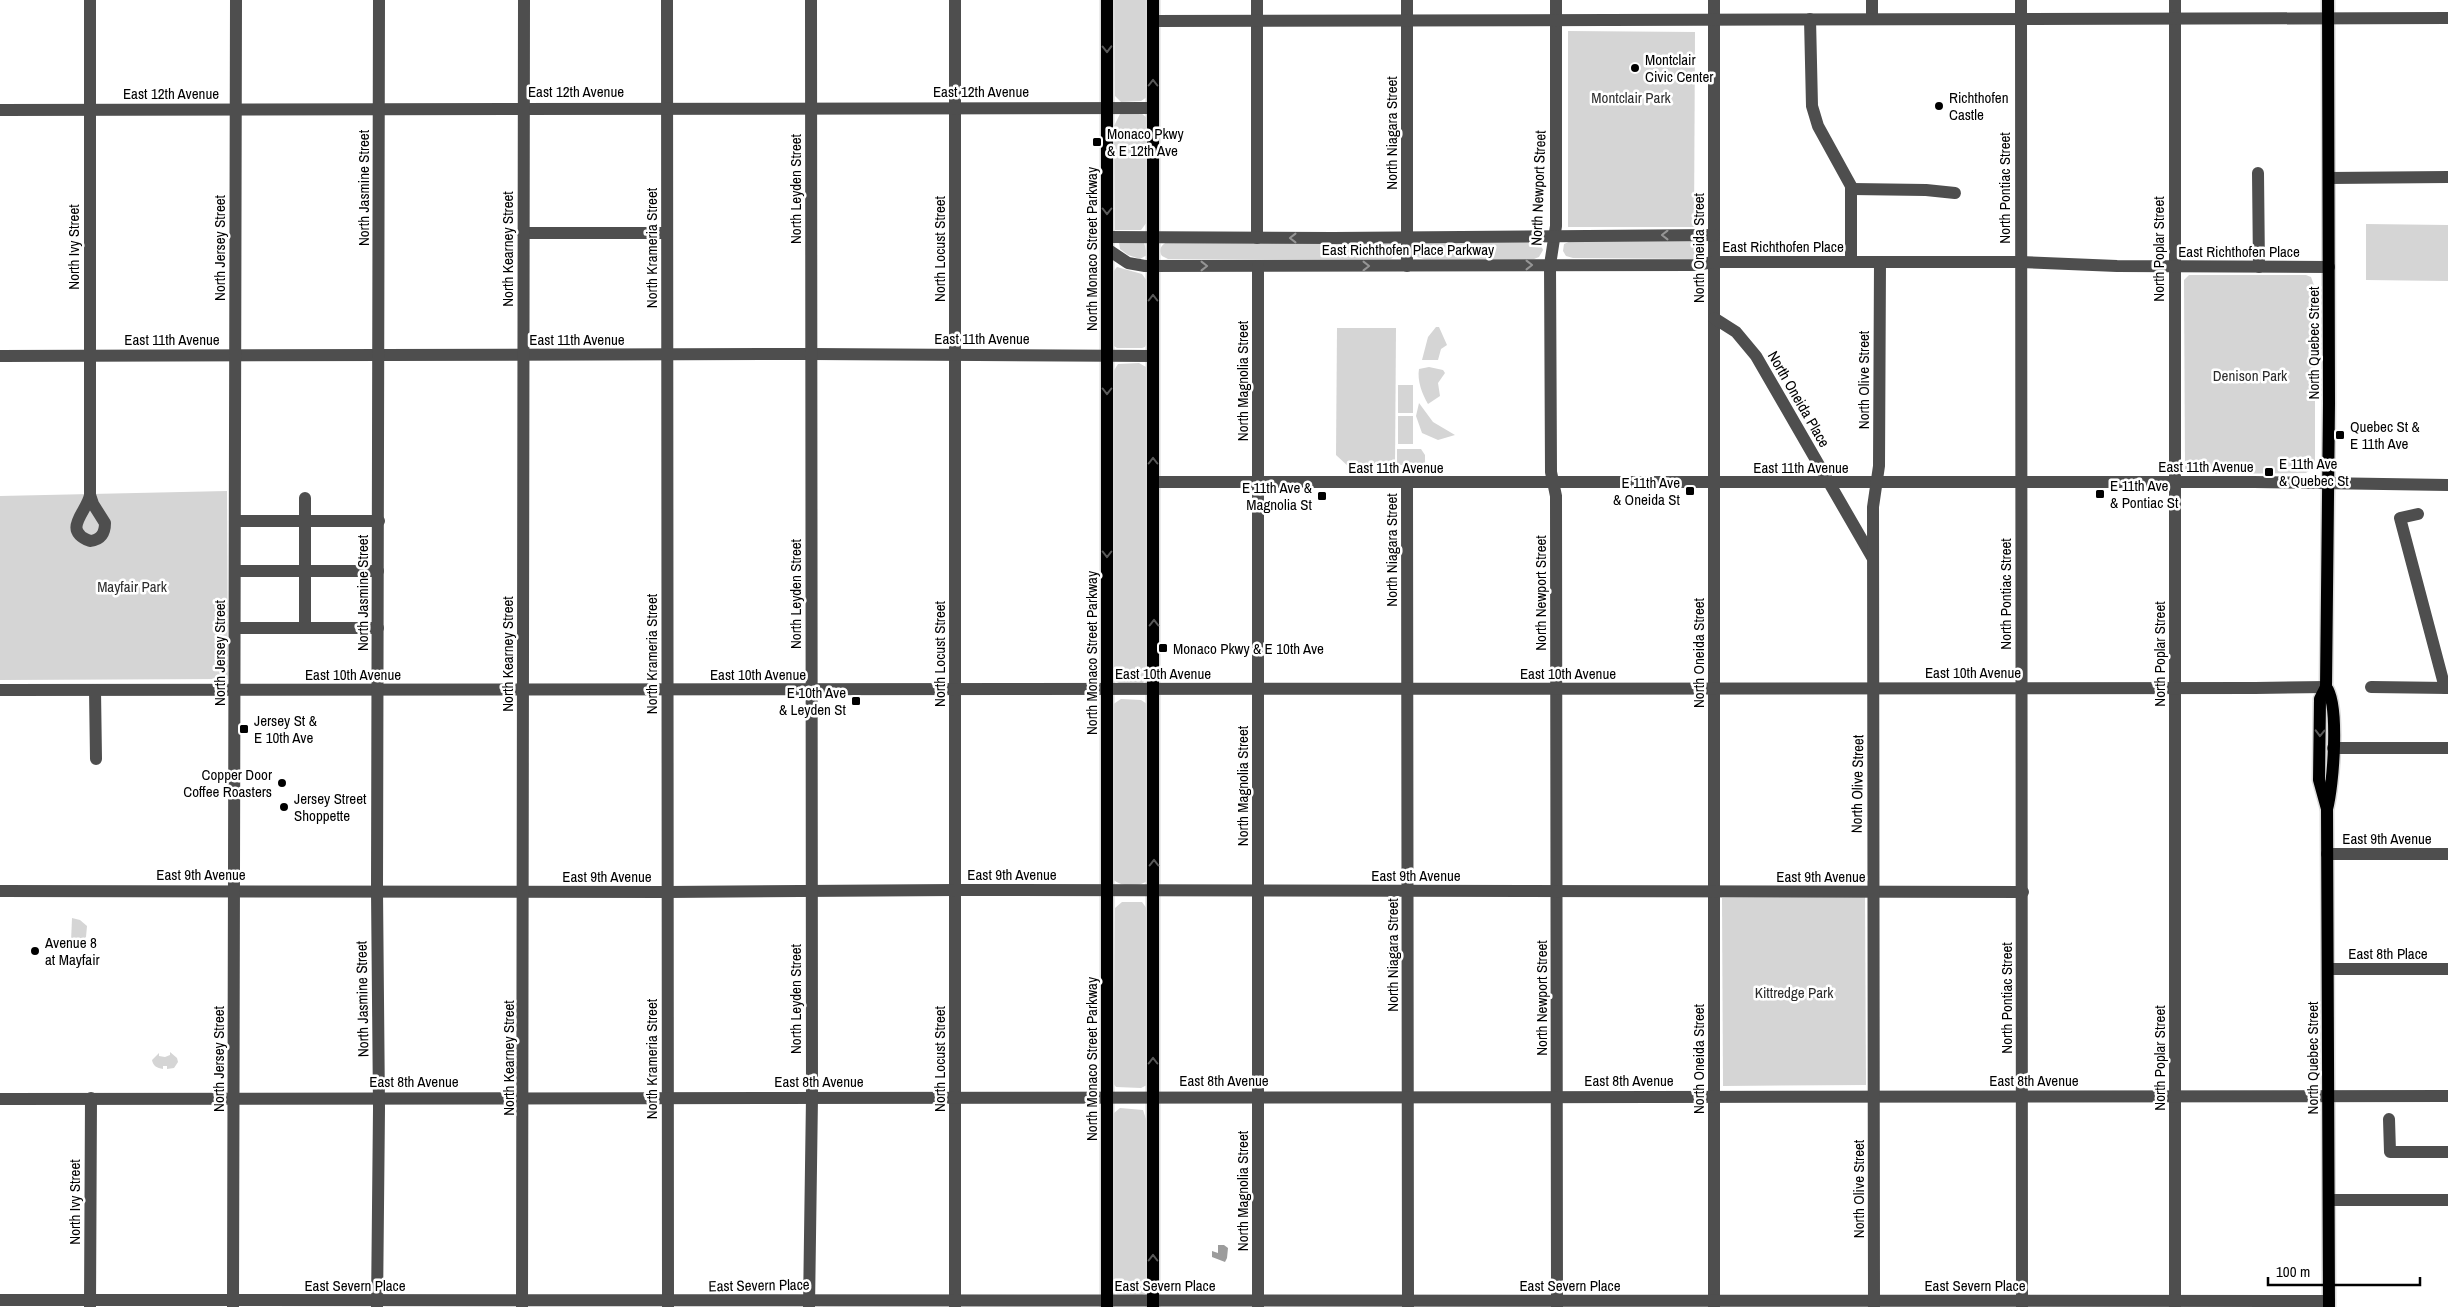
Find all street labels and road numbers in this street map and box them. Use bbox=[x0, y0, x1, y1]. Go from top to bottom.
street label: North Niagara Street bbox=[1381, 76, 1402, 190]
street label: East 12th Avenue bbox=[528, 81, 624, 102]
street label: East 12th Avenue bbox=[933, 81, 1029, 102]
street label: East 12th Avenue bbox=[123, 83, 219, 104]
street label: North Jasmine Street bbox=[353, 129, 374, 246]
street label: North Newport Street bbox=[1525, 129, 1551, 246]
street label: North Pontiac Street bbox=[1994, 132, 2015, 244]
street label: North Leyden Street bbox=[785, 133, 806, 244]
street label: North Monaco Street Parkway bbox=[1081, 166, 1102, 331]
street label: North Krameria Street bbox=[641, 187, 662, 308]
street label: North Kearney Street bbox=[497, 191, 518, 307]
street label: North Oneida Street bbox=[1688, 192, 1709, 303]
street label: North Jersey Street bbox=[209, 194, 230, 301]
street label: North Locust Street bbox=[929, 195, 950, 302]
street label: North Poplar Street bbox=[2148, 196, 2169, 302]
street label: North Ivy Street bbox=[63, 204, 84, 290]
street label: East Richthofen Place bbox=[1722, 236, 1844, 257]
street label: East Richthofen Place Parkway bbox=[1322, 239, 1495, 260]
street label: East Richthofen Place bbox=[2178, 241, 2300, 262]
street label: North Quebec Street bbox=[2303, 286, 2324, 399]
street label: North Magnolia Street bbox=[1232, 320, 1253, 441]
street label: East 11th Avenue bbox=[934, 328, 1030, 349]
street label: East 11th Avenue bbox=[124, 329, 220, 350]
street label: East 11th Avenue bbox=[529, 329, 625, 350]
street label: North Olive Street bbox=[1853, 330, 1874, 429]
street label: North Oneida Place bbox=[1763, 347, 1835, 451]
street label: East 11th Avenue bbox=[2158, 456, 2254, 477]
street label: East 11th Avenue bbox=[1348, 457, 1444, 478]
street label: East 11th Avenue bbox=[1753, 457, 1849, 478]
street label: North Niagara Street bbox=[1381, 493, 1402, 607]
street label: North Jasmine Street bbox=[352, 534, 373, 651]
street label: North Newport Street bbox=[1530, 535, 1551, 651]
street label: North Leyden Street bbox=[785, 538, 806, 649]
street label: North Pontiac Street bbox=[1995, 538, 2016, 650]
street label: North Monaco Street Parkway bbox=[1081, 570, 1102, 735]
street label: North Krameria Street bbox=[641, 593, 662, 714]
street label: North Kearney Street bbox=[497, 596, 518, 712]
street label: North Oneida Street bbox=[1688, 597, 1709, 708]
street label: North Jersey Street bbox=[209, 599, 230, 706]
street label: North Locust Street bbox=[929, 600, 950, 707]
street label: North Poplar Street bbox=[2149, 601, 2170, 707]
street label: East 10th Avenue bbox=[1925, 662, 2021, 683]
street label: East 10th Avenue bbox=[1115, 663, 1211, 684]
street label: East 10th Avenue bbox=[1520, 663, 1616, 684]
street label: East 10th Avenue bbox=[305, 664, 401, 685]
street label: East 10th Avenue bbox=[710, 664, 806, 685]
street label: North Magnolia Street bbox=[1232, 725, 1253, 846]
street label: North Olive Street bbox=[1846, 734, 1868, 833]
street label: East 9th Avenue bbox=[2342, 828, 2432, 849]
street label: East 9th Avenue bbox=[156, 864, 246, 885]
street label: East 9th Avenue bbox=[967, 864, 1057, 885]
street label: East 9th Avenue bbox=[1371, 865, 1461, 886]
street label: East 9th Avenue bbox=[562, 866, 652, 887]
street label: East 9th Avenue bbox=[1776, 866, 1866, 887]
street label: North Niagara Street bbox=[1382, 898, 1403, 1012]
street label: North Jasmine Street bbox=[350, 940, 374, 1057]
street label: North Newport Street bbox=[1531, 940, 1552, 1056]
street label: North Pontiac Street bbox=[1996, 942, 2017, 1054]
street label: North Leyden Street bbox=[785, 943, 806, 1054]
street label: East 8th Place bbox=[2348, 943, 2428, 964]
street label: North Monaco Street Parkway bbox=[1081, 976, 1102, 1141]
street label: North Krameria Street bbox=[641, 998, 662, 1119]
street label: North Kearney Street bbox=[498, 1000, 519, 1116]
street label: North Quebec Street bbox=[2302, 1001, 2323, 1114]
street label: North Oneida Street bbox=[1688, 1003, 1709, 1114]
street label: North Jersey Street bbox=[208, 1005, 229, 1112]
street label: North Locust Street bbox=[929, 1005, 950, 1112]
street label: North Poplar Street bbox=[2149, 1005, 2170, 1111]
street label: East 8th Avenue bbox=[1179, 1070, 1269, 1091]
street label: East 8th Avenue bbox=[1584, 1070, 1674, 1091]
street label: East 8th Avenue bbox=[1989, 1070, 2079, 1091]
street label: East 8th Avenue bbox=[369, 1071, 459, 1092]
street label: East 8th Avenue bbox=[774, 1071, 864, 1092]
street label: North Magnolia Street bbox=[1232, 1130, 1253, 1251]
street label: North Olive Street bbox=[1848, 1139, 1869, 1238]
street label: North Ivy Street bbox=[64, 1159, 85, 1245]
street label: East Severn Place bbox=[708, 1274, 810, 1296]
street label: East Severn Place bbox=[304, 1275, 406, 1296]
street label: East Severn Place bbox=[1114, 1275, 1216, 1296]
street label: East Severn Place bbox=[1519, 1275, 1621, 1296]
street label: East Severn Place bbox=[1924, 1275, 2026, 1296]

